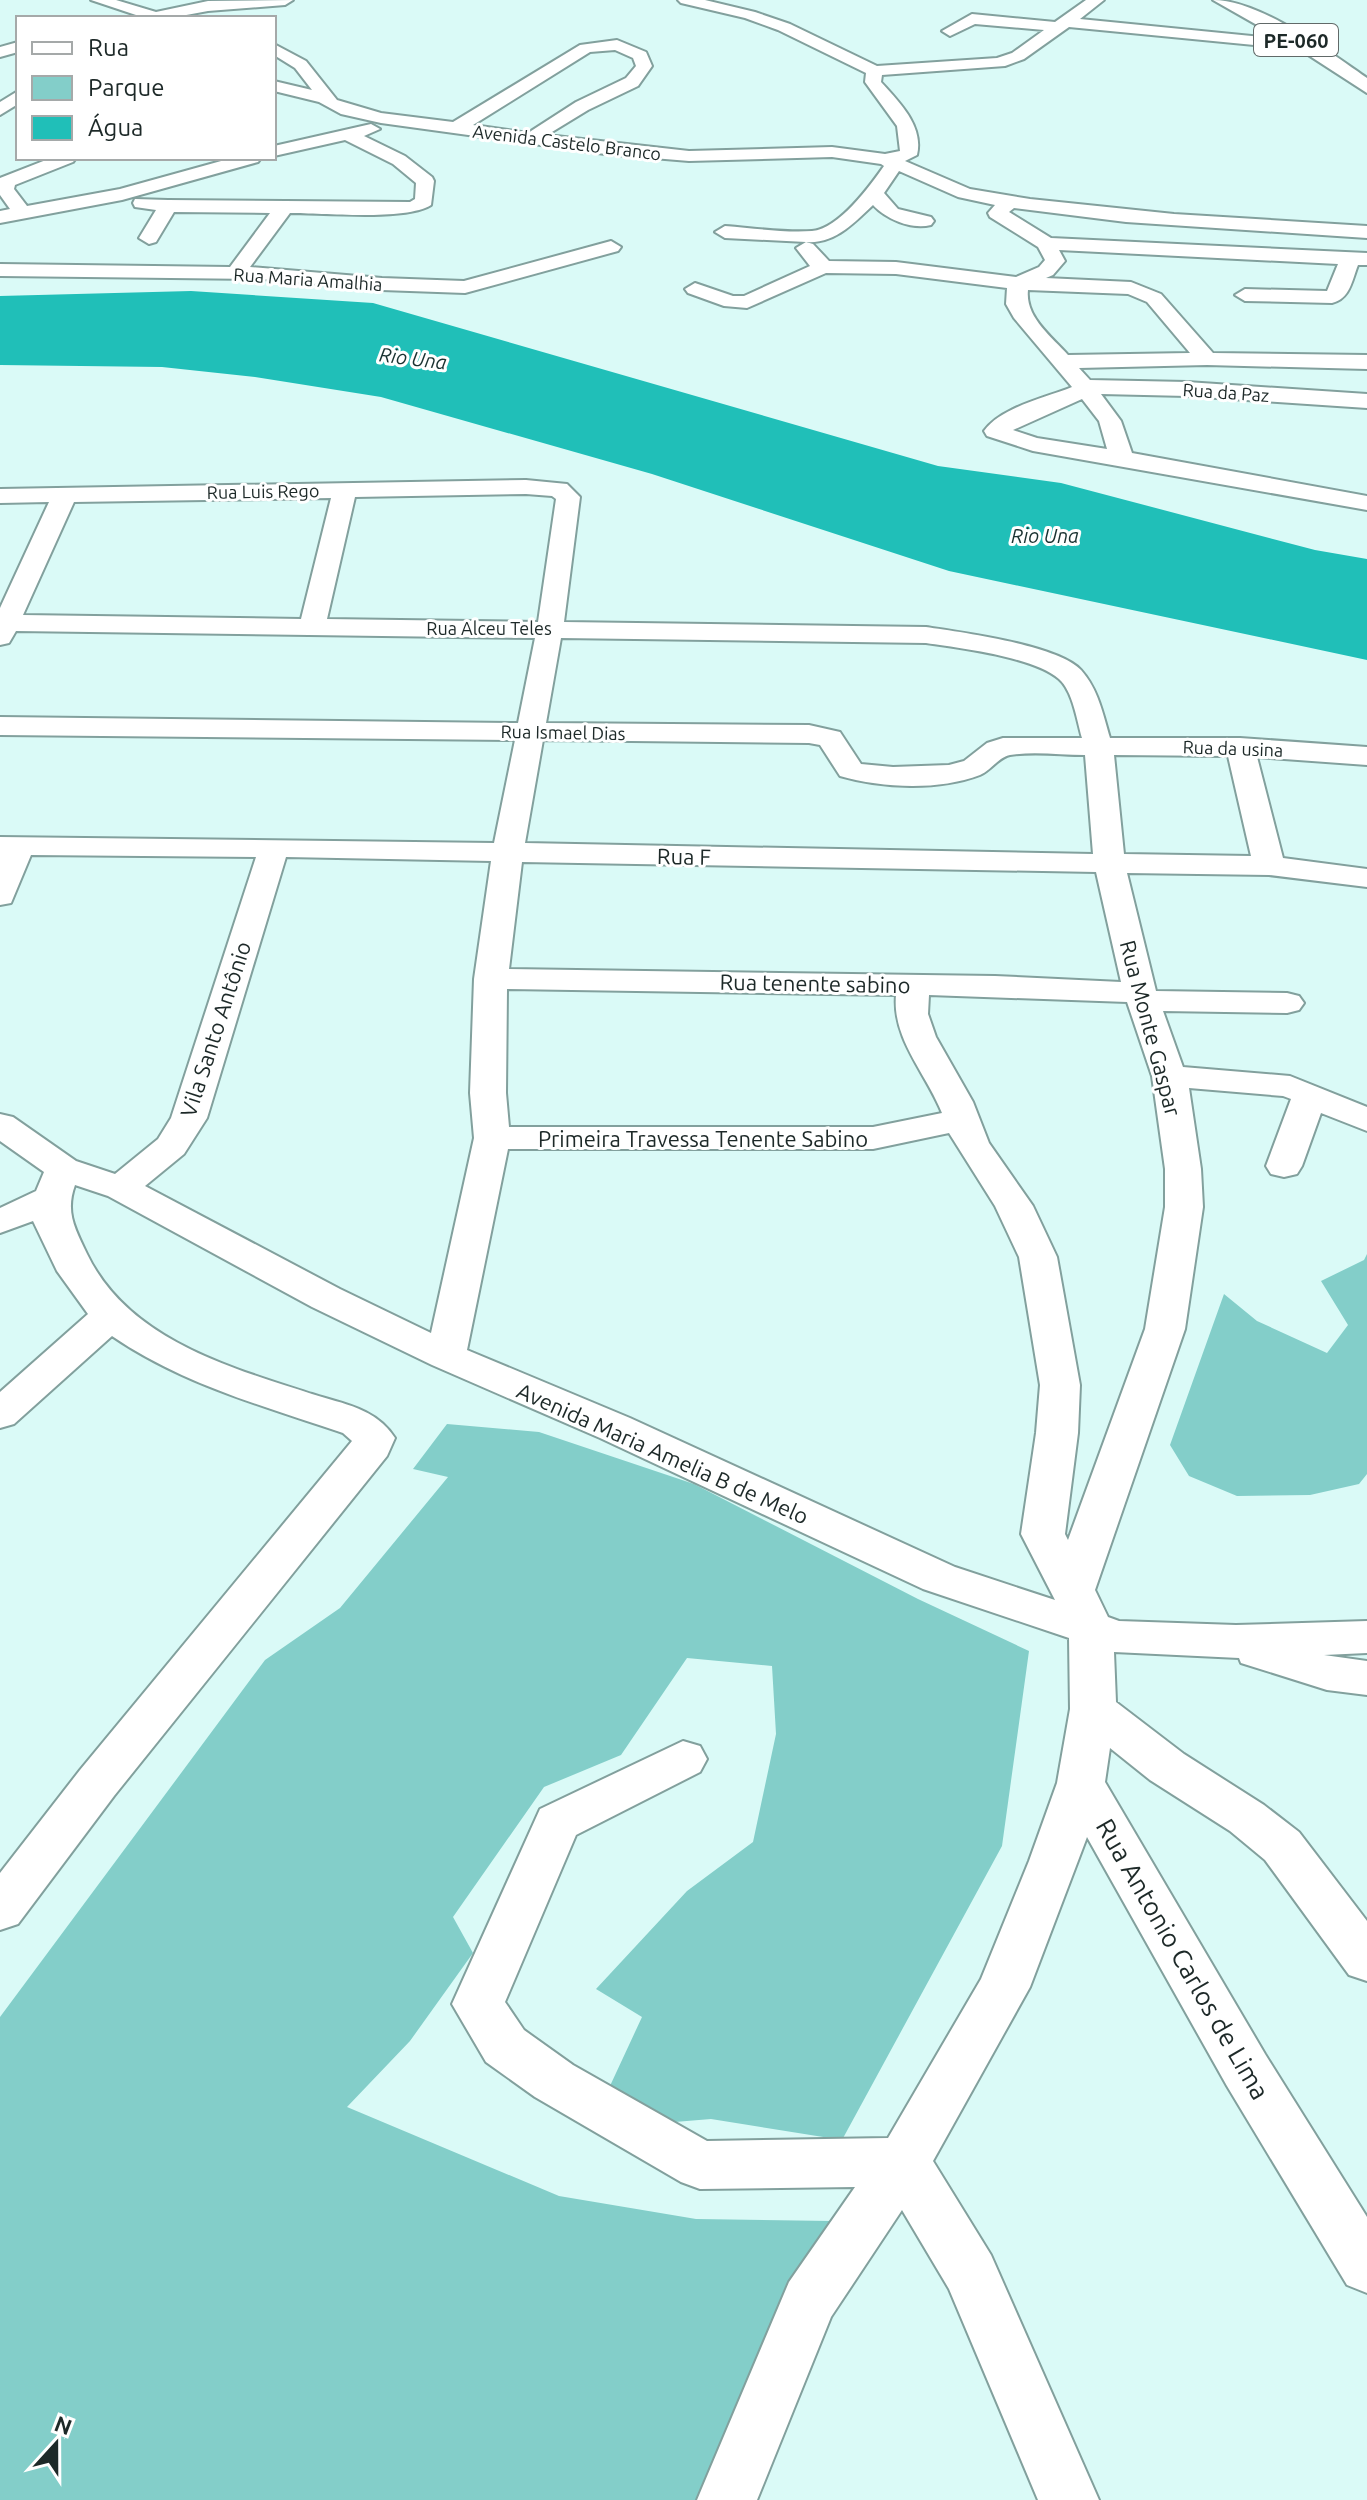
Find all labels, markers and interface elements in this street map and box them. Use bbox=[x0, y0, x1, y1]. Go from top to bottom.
legend bbox=[16, 16, 276, 160]
road number: PE-060 bbox=[1254, 24, 1338, 56]
text: Rua bbox=[88, 34, 129, 61]
text: Parque bbox=[88, 74, 165, 101]
text: Água bbox=[88, 113, 143, 141]
street label: Avenida Castelo Branco bbox=[472, 121, 662, 163]
street label: Rua Maria Amalhia bbox=[233, 264, 383, 294]
water label: Rio Una bbox=[378, 342, 448, 374]
street label: Rua da Paz bbox=[1182, 379, 1270, 405]
street label: Rua Luis Rego bbox=[207, 480, 319, 502]
water label: Rio Una bbox=[1011, 524, 1079, 547]
street label: Rua Alceu Teles bbox=[426, 618, 552, 638]
street label: Rua Ismael Dias bbox=[500, 721, 626, 743]
street label: Rua da usina bbox=[1182, 736, 1284, 760]
street label: Rua F bbox=[657, 843, 711, 869]
street label: Rua Monte Gaspar bbox=[1116, 937, 1187, 1119]
street label: Vila Santo Antônio bbox=[175, 938, 255, 1120]
street label: Rua tenente sabino bbox=[719, 969, 911, 997]
street label: Primeira Travessa Tenente Sabino bbox=[538, 1126, 868, 1151]
street label: Avenida Maria Amelia B de Melo bbox=[513, 1377, 813, 1529]
street label: Rua Antonio Carlos de Lima bbox=[1091, 1814, 1275, 2104]
north arrow bbox=[16, 2404, 96, 2484]
text: N bbox=[51, 2410, 75, 2439]

